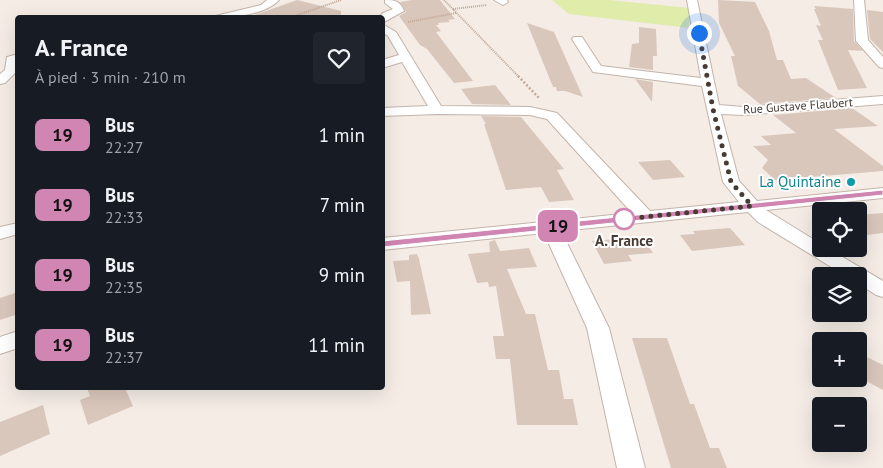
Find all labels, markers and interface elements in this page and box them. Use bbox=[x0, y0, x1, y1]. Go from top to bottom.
your location bbox=[687, 21, 712, 46]
text: A. France bbox=[35, 32, 128, 63]
button: heart bbox=[313, 32, 365, 84]
text: À pied · 3 min · 210 m bbox=[35, 67, 186, 87]
street label: Rue Gustave Flaubert bbox=[743, 94, 853, 117]
text: Bus bbox=[105, 113, 134, 137]
text: 19 bbox=[52, 123, 73, 146]
text: 1 min bbox=[319, 123, 365, 147]
text: 22:27 bbox=[105, 137, 143, 157]
place label: La Quintaine bbox=[759, 172, 841, 191]
marker: La Quintaine bbox=[845, 176, 857, 188]
text: Bus bbox=[105, 183, 134, 207]
text: 19 bbox=[52, 193, 73, 216]
text: 7 min bbox=[320, 193, 365, 217]
map controls bbox=[812, 202, 867, 452]
button: locate bbox=[812, 202, 867, 257]
text: 22:33 bbox=[105, 207, 143, 227]
marker: A. France bbox=[613, 208, 635, 230]
line badge: 19 bbox=[536, 210, 580, 242]
text: 19 bbox=[548, 214, 568, 237]
place label: A. France bbox=[595, 231, 653, 250]
text: Bus bbox=[105, 253, 134, 277]
text: 19 bbox=[52, 263, 73, 286]
text: 9 min bbox=[319, 263, 365, 287]
button: layers bbox=[812, 267, 867, 322]
text: 22:35 bbox=[105, 277, 143, 297]
text: Bus bbox=[105, 323, 134, 347]
button: + bbox=[812, 332, 867, 387]
text: 19 bbox=[52, 333, 73, 356]
text: 11 min bbox=[308, 333, 365, 357]
text: 22:37 bbox=[105, 347, 143, 367]
button: − bbox=[812, 397, 867, 452]

